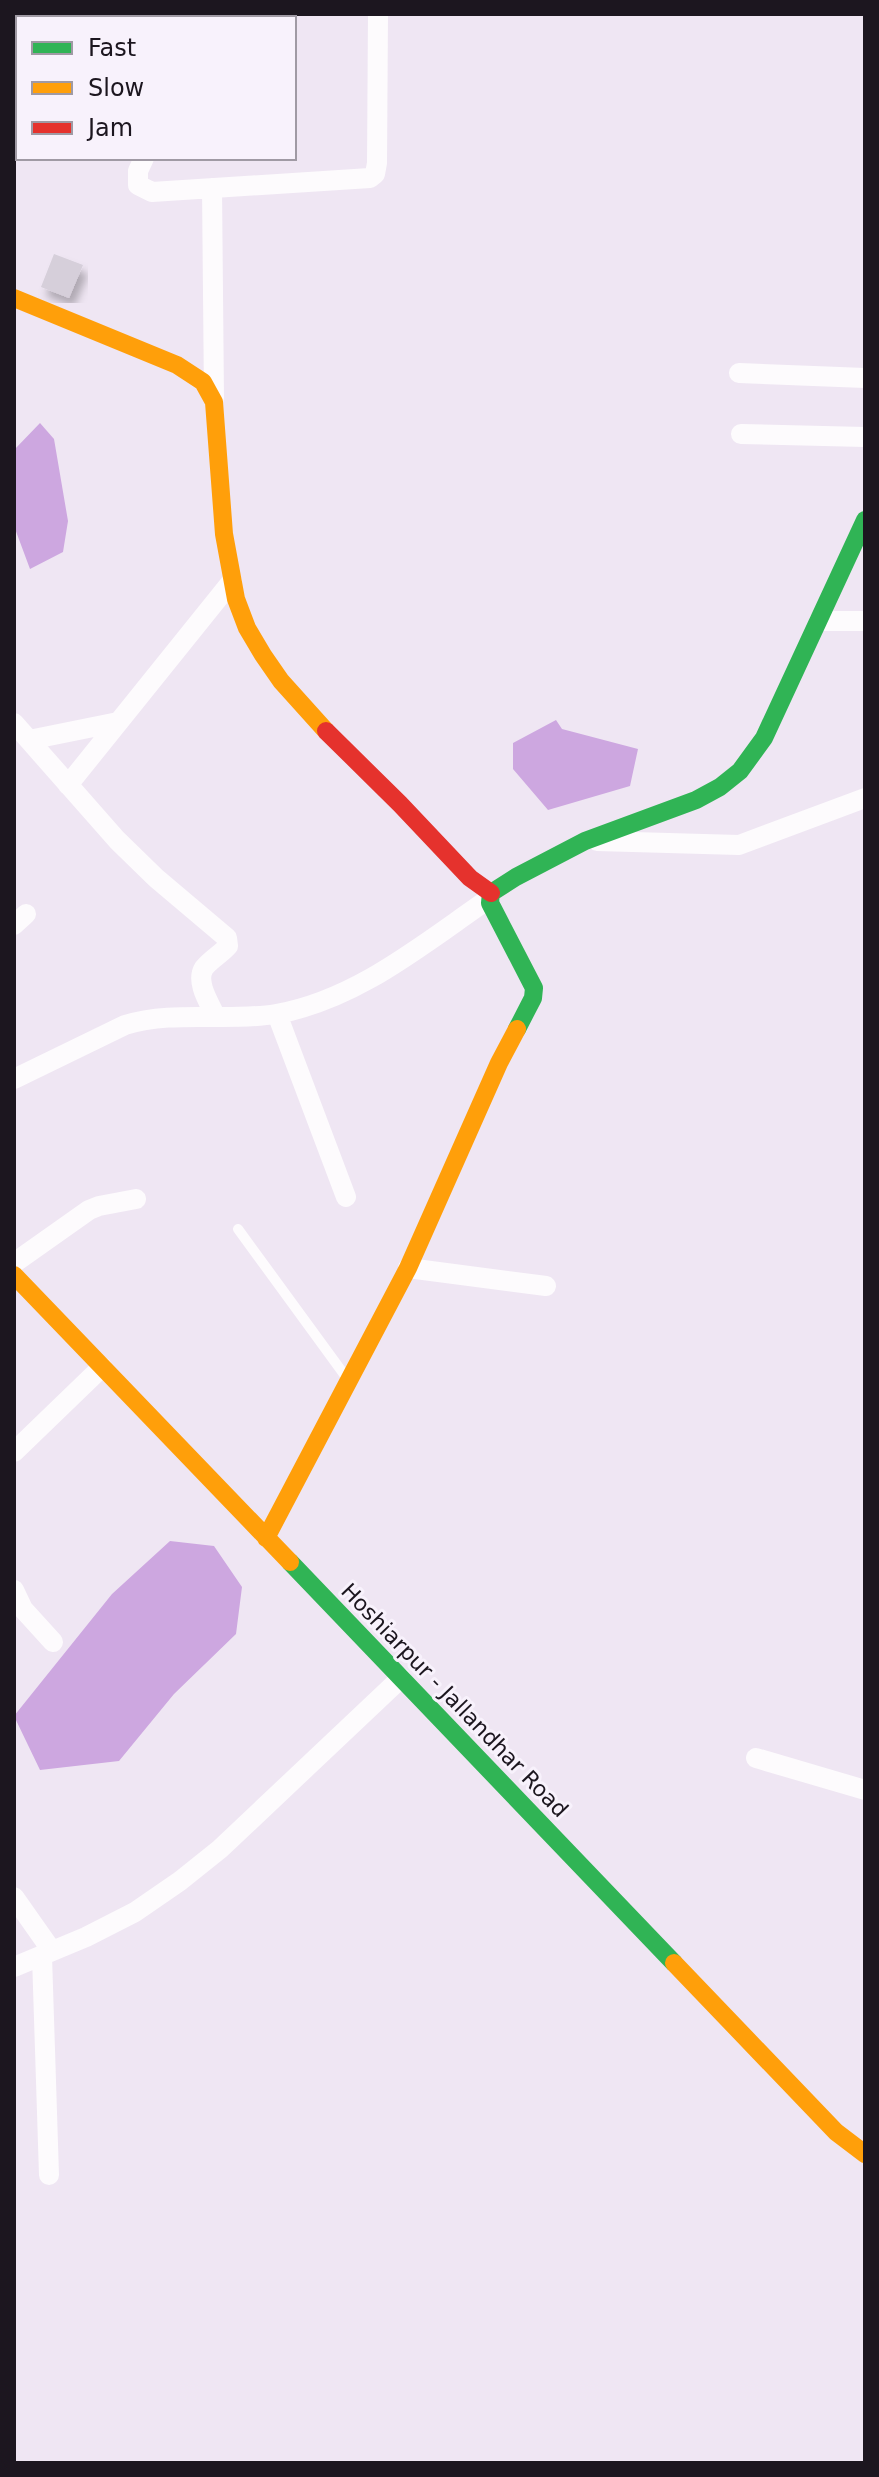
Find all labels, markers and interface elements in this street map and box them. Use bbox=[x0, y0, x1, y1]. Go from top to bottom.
legend bbox=[16, 16, 296, 160]
text: Fast bbox=[88, 34, 136, 62]
text: Slow bbox=[88, 74, 144, 102]
text: Jam bbox=[86, 114, 133, 142]
street label: Hoshiarpur - Jallandhar Road bbox=[336, 1578, 573, 1822]

